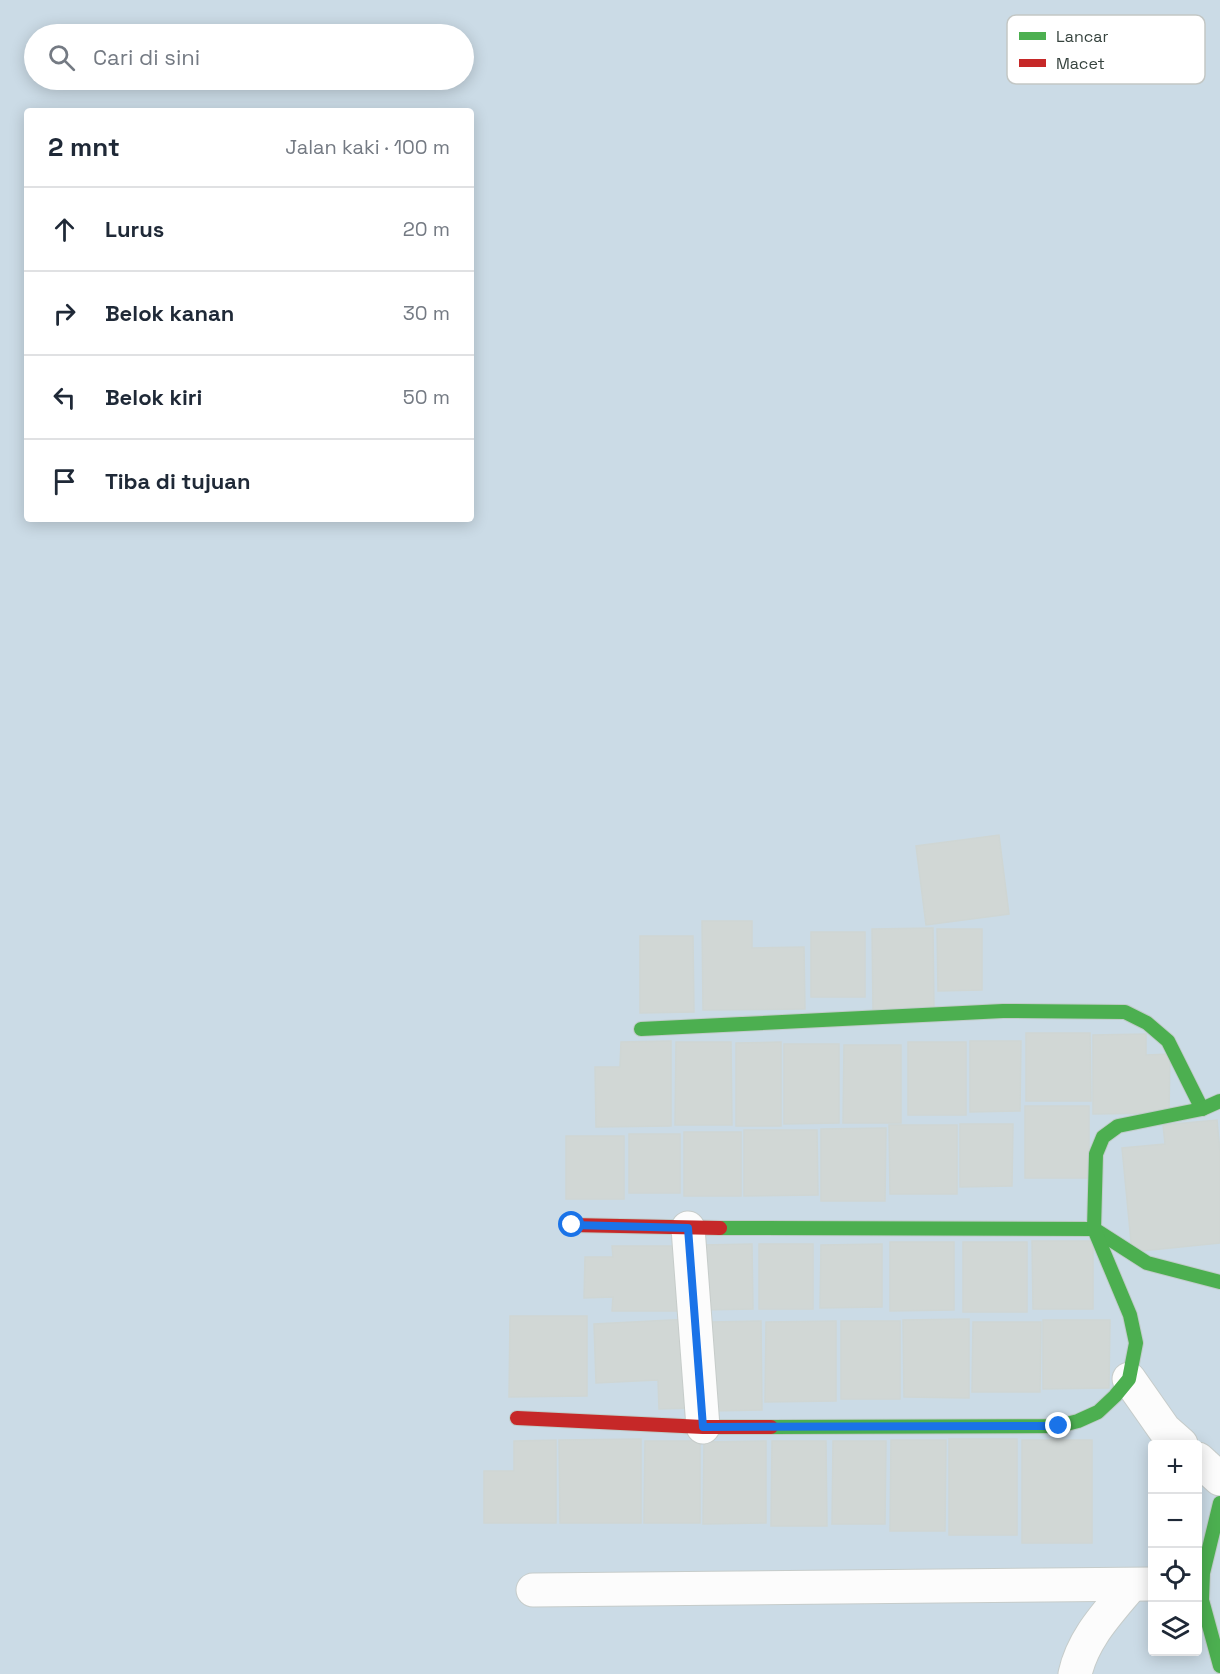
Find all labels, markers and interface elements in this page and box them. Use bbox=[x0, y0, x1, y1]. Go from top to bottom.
legend bbox=[1007, 15, 1205, 84]
search box bbox=[24, 24, 474, 90]
text: Lancar bbox=[1056, 26, 1109, 47]
icon: search bbox=[45, 41, 78, 74]
text: Cari di sini bbox=[93, 43, 200, 71]
text: Macet bbox=[1056, 53, 1105, 74]
text: 2 mnt bbox=[48, 130, 120, 164]
text: Jalan kaki · 100 m bbox=[285, 134, 450, 160]
icon: ahead bbox=[48, 213, 81, 246]
text: Lurus bbox=[105, 215, 164, 243]
text: 20 m bbox=[403, 216, 450, 242]
icon: right bbox=[48, 297, 81, 330]
text: Belok kanan bbox=[105, 299, 234, 327]
text: 30 m bbox=[403, 300, 450, 326]
icon: left bbox=[48, 381, 81, 414]
text: Belok kiri bbox=[105, 383, 202, 411]
text: 50 m bbox=[403, 384, 450, 410]
icon: arrive bbox=[48, 465, 81, 498]
text: Tiba di tujuan bbox=[105, 467, 251, 495]
route start bbox=[558, 1211, 584, 1237]
route end bbox=[1045, 1412, 1071, 1438]
map controls bbox=[1148, 1440, 1202, 1656]
button: + bbox=[1148, 1440, 1202, 1494]
button: − bbox=[1148, 1494, 1202, 1548]
button: locate bbox=[1148, 1548, 1202, 1602]
button: layers bbox=[1148, 1602, 1202, 1656]

